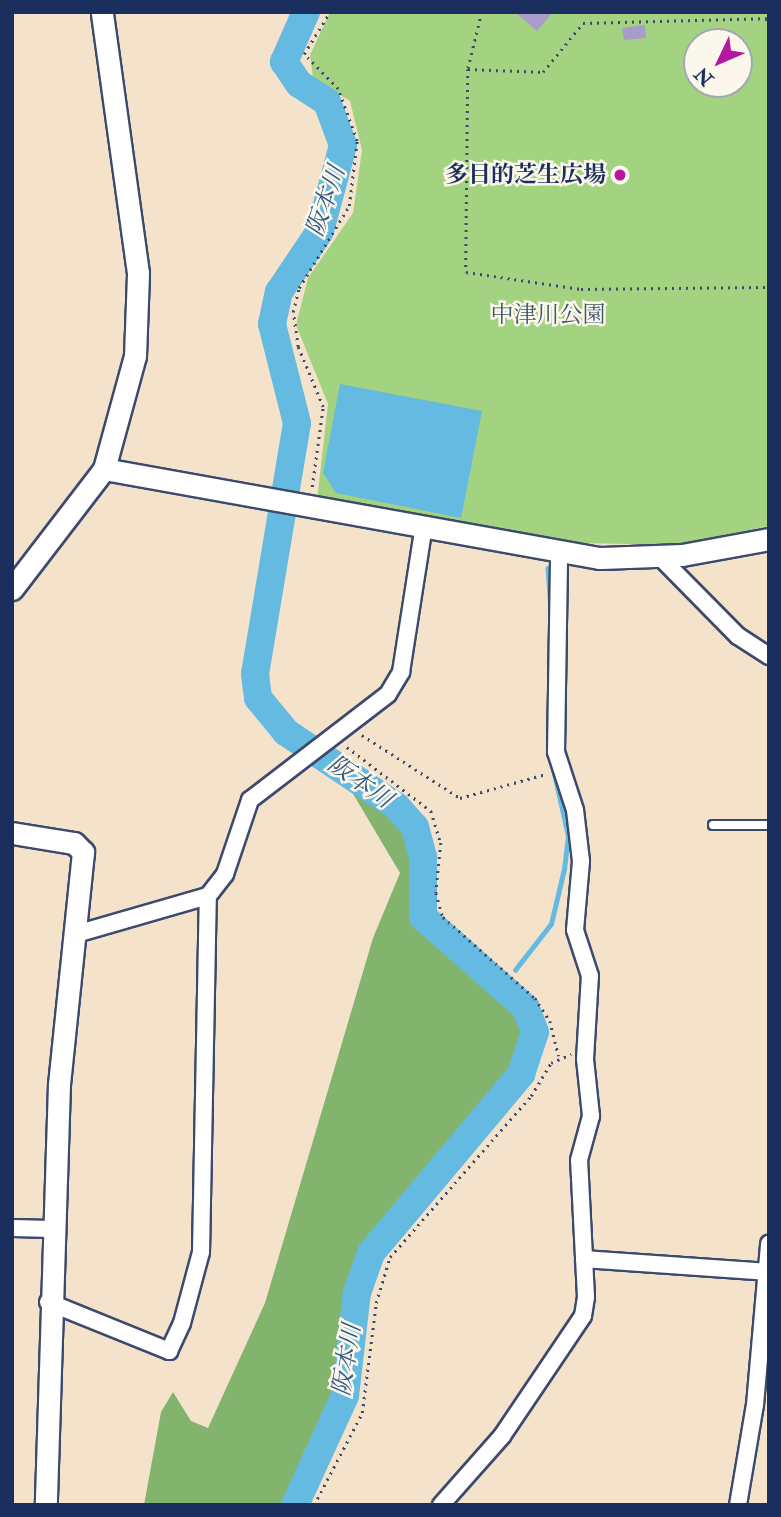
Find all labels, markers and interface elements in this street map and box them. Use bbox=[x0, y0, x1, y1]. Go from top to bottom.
north arrow bbox=[683, 28, 753, 98]
text: N bbox=[690, 62, 719, 91]
place label: 多目的芝生広場 bbox=[445, 161, 606, 189]
water label: 阪本川 bbox=[301, 162, 351, 240]
marker: 多目的芝生広場 bbox=[612, 167, 628, 183]
park label: 中津川公園 bbox=[491, 301, 605, 329]
water label: 阪本川 bbox=[322, 750, 398, 814]
water label: 阪本川 bbox=[327, 1322, 367, 1398]

